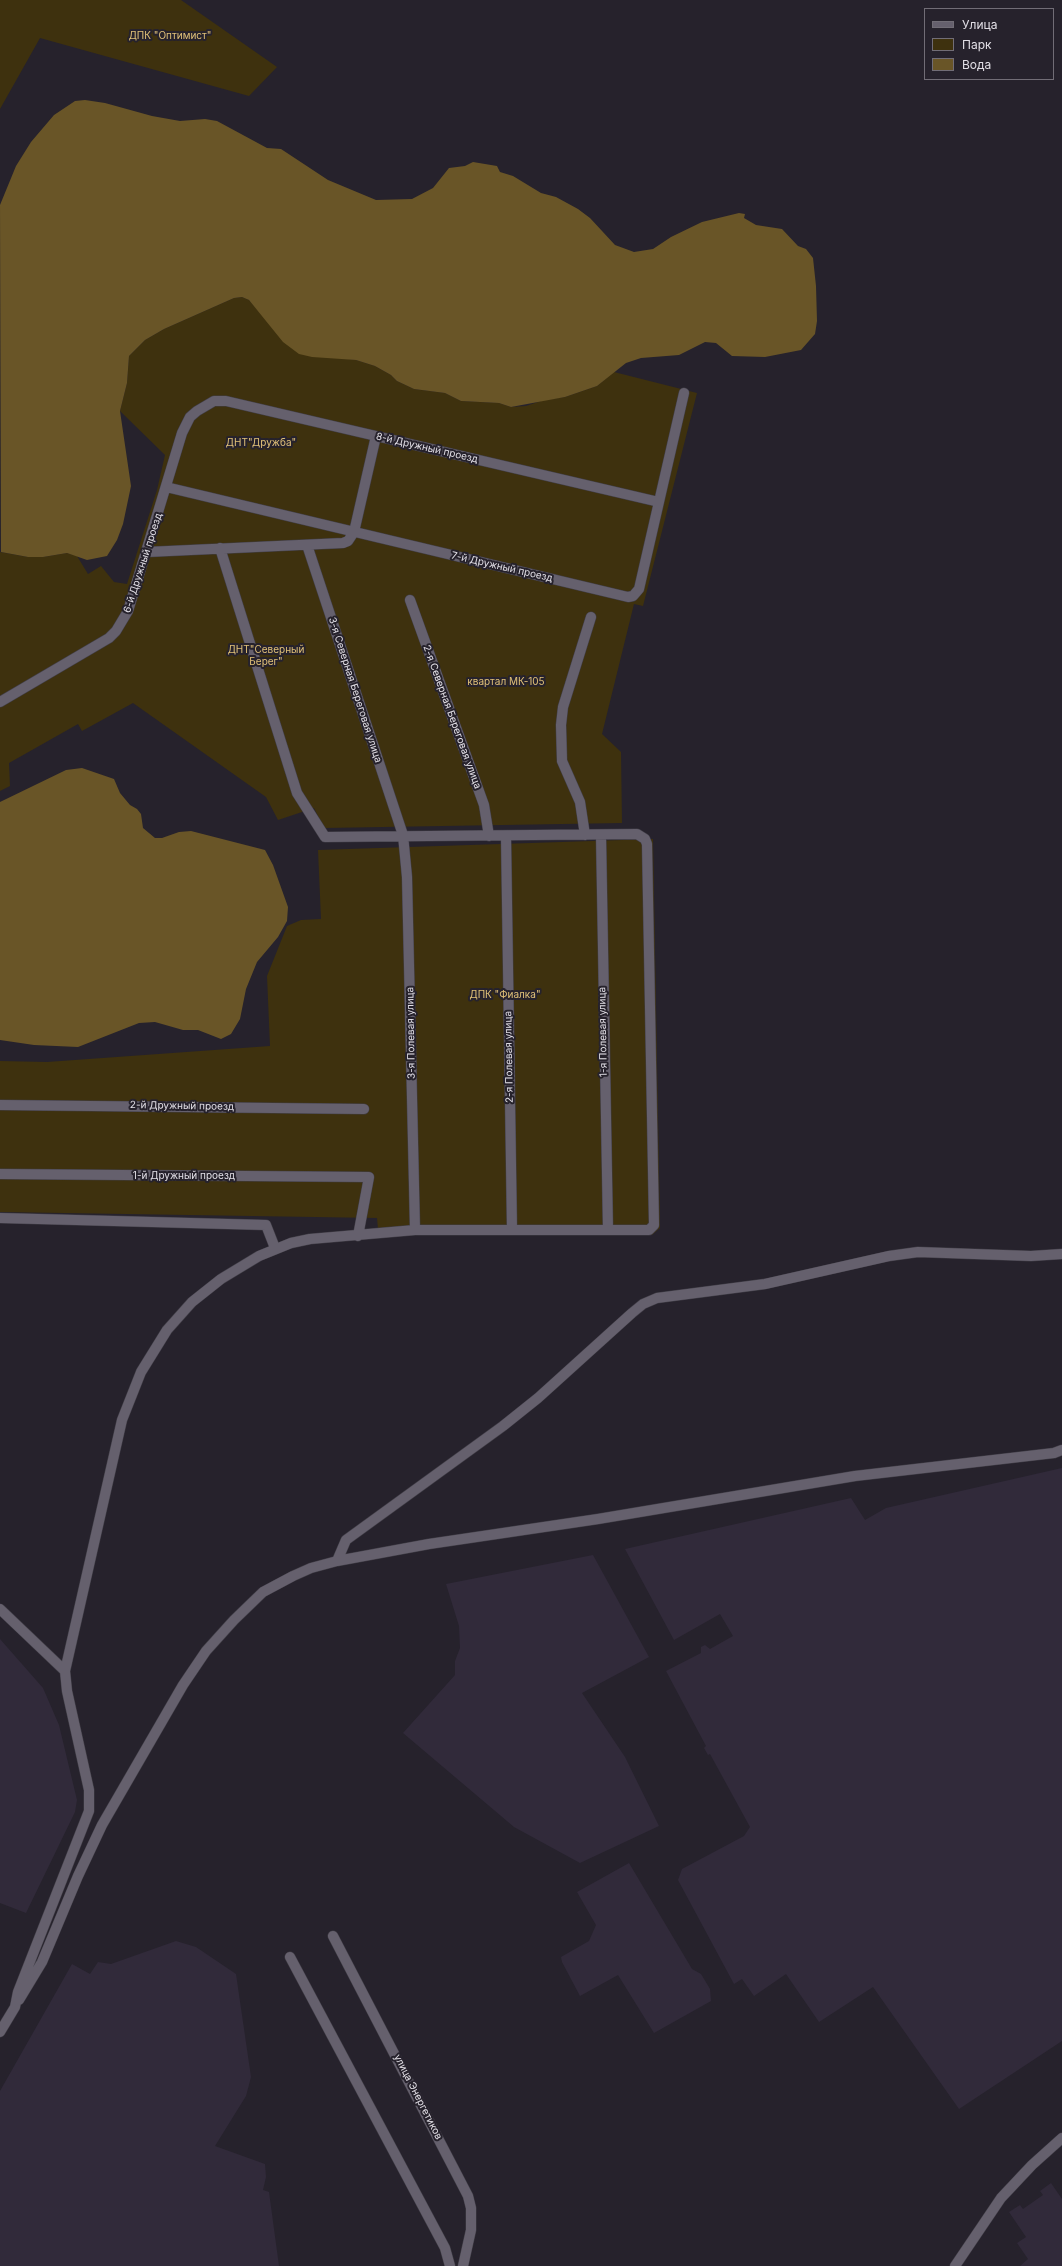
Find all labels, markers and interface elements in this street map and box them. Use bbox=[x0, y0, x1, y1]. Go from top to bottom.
legend bbox=[924, 8, 1054, 80]
text: Улица bbox=[962, 17, 997, 32]
park label: ДПК "Оптимист" bbox=[129, 30, 211, 42]
text: Парк bbox=[962, 37, 992, 52]
text: Вода bbox=[962, 57, 991, 72]
street label: 8-й Дружный проезд bbox=[375, 430, 479, 466]
park label: ДНТ"Дружба" bbox=[226, 437, 296, 449]
street label: 6-й Дружный проезд bbox=[121, 511, 165, 615]
street label: 7-й Дружный проезд bbox=[450, 549, 554, 585]
street label: 3-я Северная Береговая улица bbox=[326, 616, 384, 764]
street label: 2-я Северная Береговая улица bbox=[420, 643, 484, 791]
park label: ДНТ"Северный Берег" bbox=[228, 644, 304, 668]
park label: квартал МК-105 bbox=[467, 676, 545, 688]
street label: 3-я Полевая улица bbox=[404, 987, 418, 1079]
street label: 1-я Полевая улица bbox=[596, 987, 610, 1077]
park label: ДПК "Фиалка" bbox=[469, 989, 541, 1001]
street label: 2-я Полевая улица bbox=[502, 1011, 516, 1103]
street label: 2-й Дружный проезд bbox=[130, 1099, 234, 1113]
street label: 1-й Дружный проезд bbox=[133, 1170, 235, 1182]
street label: улица Энергетиков bbox=[391, 2052, 445, 2142]

